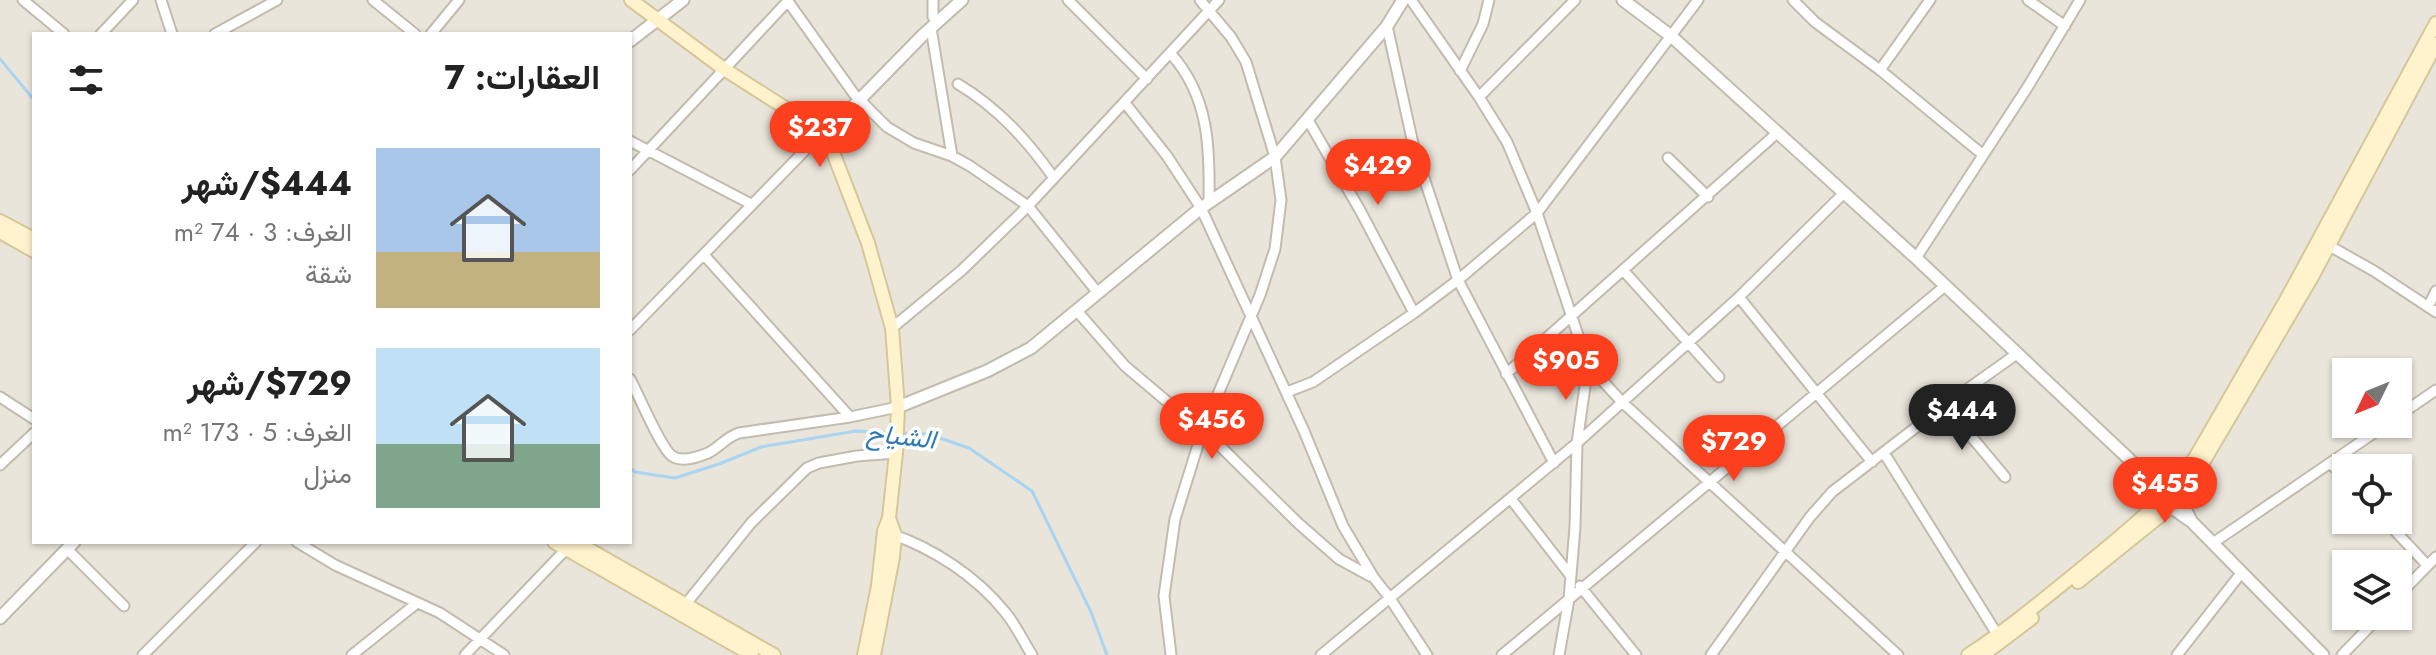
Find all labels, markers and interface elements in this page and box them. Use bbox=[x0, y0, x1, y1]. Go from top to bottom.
text: العقارات: 7 bbox=[444, 53, 600, 102]
icon: filters bbox=[64, 58, 108, 102]
pin: $237 bbox=[773, 101, 867, 169]
text: $237 bbox=[788, 108, 852, 146]
pin: $429 bbox=[1331, 139, 1425, 207]
text: $429 bbox=[1344, 146, 1412, 184]
text: $444/شهر bbox=[181, 159, 352, 208]
icon: home bbox=[440, 180, 536, 276]
text: الغرف: 3 · 74 m² bbox=[174, 213, 352, 251]
text: شقة bbox=[305, 255, 352, 293]
pin: $905 bbox=[1519, 334, 1613, 402]
text: $905 bbox=[1532, 341, 1600, 379]
north arrow bbox=[2332, 358, 2412, 438]
map controls bbox=[2332, 358, 2412, 630]
text: $729/شهر bbox=[187, 359, 352, 408]
icon: home bbox=[440, 380, 536, 476]
pin: $444 bbox=[1915, 384, 2009, 452]
text: $444 bbox=[1927, 391, 1997, 429]
pin: $456 bbox=[1165, 393, 1259, 461]
text: $456 bbox=[1178, 400, 1246, 438]
text: الغرف: 5 · 173 m² bbox=[162, 413, 352, 451]
water label: الشياح bbox=[865, 413, 940, 459]
pin: $729 bbox=[1687, 415, 1781, 483]
text: $729 bbox=[1701, 422, 1767, 460]
button: locate bbox=[2332, 454, 2412, 534]
text: منزل bbox=[303, 455, 352, 493]
pin: $455 bbox=[2118, 457, 2212, 525]
text: $455 bbox=[2131, 464, 2199, 502]
button: layers bbox=[2332, 550, 2412, 630]

